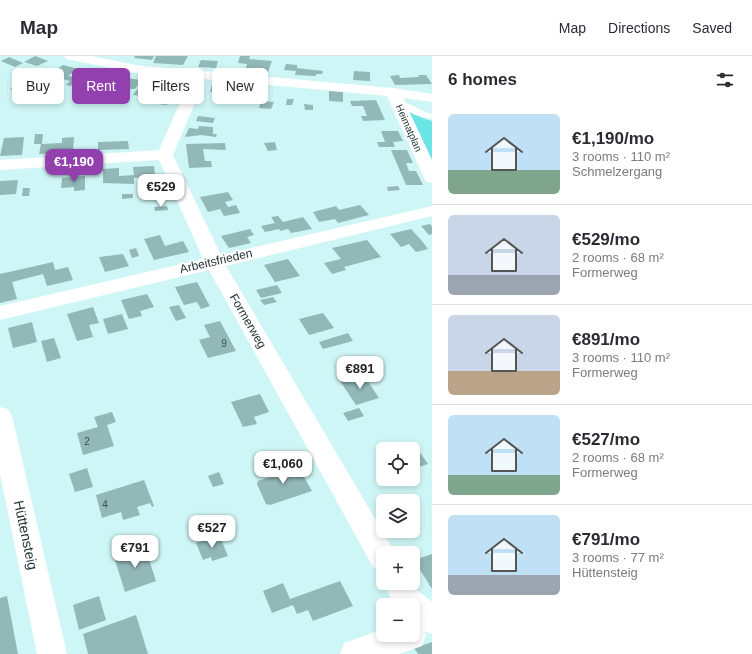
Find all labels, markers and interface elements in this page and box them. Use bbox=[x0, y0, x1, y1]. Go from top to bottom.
text: Map bbox=[20, 17, 58, 38]
text: Map bbox=[559, 20, 586, 36]
text: Directions bbox=[608, 20, 670, 36]
text: Saved bbox=[692, 20, 732, 36]
chip: Buy bbox=[12, 68, 64, 104]
chip: Rent bbox=[72, 68, 130, 104]
chip: Filters bbox=[138, 68, 204, 104]
chip: New bbox=[212, 68, 268, 104]
icon: filters bbox=[714, 69, 736, 91]
text: 6 homes bbox=[448, 70, 517, 89]
street label: Heimatplan bbox=[394, 103, 424, 153]
text: €1,190/mo bbox=[572, 129, 654, 148]
icon: home bbox=[480, 130, 528, 178]
pin: €1,190 bbox=[41, 149, 107, 183]
text: 3 rooms · 110 m² bbox=[572, 149, 670, 164]
text: €1,190 bbox=[54, 154, 94, 169]
text: Schmelzergang bbox=[572, 164, 662, 179]
pin: €529 bbox=[137, 174, 185, 208]
text: €529 bbox=[147, 179, 175, 194]
text: €529/mo bbox=[572, 230, 640, 249]
icon: home bbox=[480, 231, 528, 279]
street label: Arbeitsfrieden bbox=[178, 246, 254, 276]
text: 2 rooms · 68 m² bbox=[572, 250, 664, 265]
text: Formerweg bbox=[572, 265, 638, 280]
street label: Formerweg bbox=[227, 291, 269, 351]
text: €891/mo bbox=[572, 330, 640, 349]
icon: home bbox=[480, 331, 528, 379]
house number: 9 bbox=[221, 338, 227, 349]
text: 3 rooms · 110 m² bbox=[572, 350, 670, 365]
pin: €891 bbox=[336, 356, 384, 390]
text: €891 bbox=[346, 361, 374, 376]
text: Formerweg bbox=[572, 365, 638, 380]
text: €527/mo bbox=[572, 430, 640, 449]
icon: home bbox=[480, 431, 528, 479]
house number: 2 bbox=[84, 436, 90, 447]
map controls bbox=[376, 442, 420, 642]
button: locate bbox=[376, 442, 420, 486]
text: 2 rooms · 68 m² bbox=[572, 450, 664, 465]
pin: €1,060 bbox=[250, 451, 316, 485]
text: €1,060 bbox=[263, 456, 303, 471]
text: Formerweg bbox=[572, 465, 638, 480]
button: layers bbox=[376, 494, 420, 538]
street label: Hüttensteig bbox=[11, 499, 41, 571]
house number: 4 bbox=[102, 499, 108, 510]
pin: €527 bbox=[188, 515, 236, 549]
text: €527 bbox=[198, 520, 226, 535]
text: €791/mo bbox=[572, 530, 640, 549]
icon: home bbox=[480, 531, 528, 579]
pin: €791 bbox=[111, 535, 159, 569]
text: €791 bbox=[121, 540, 149, 555]
button: + bbox=[376, 546, 420, 590]
text: 3 rooms · 77 m² bbox=[572, 550, 664, 565]
text: Hüttensteig bbox=[572, 565, 638, 580]
button: − bbox=[376, 598, 420, 642]

